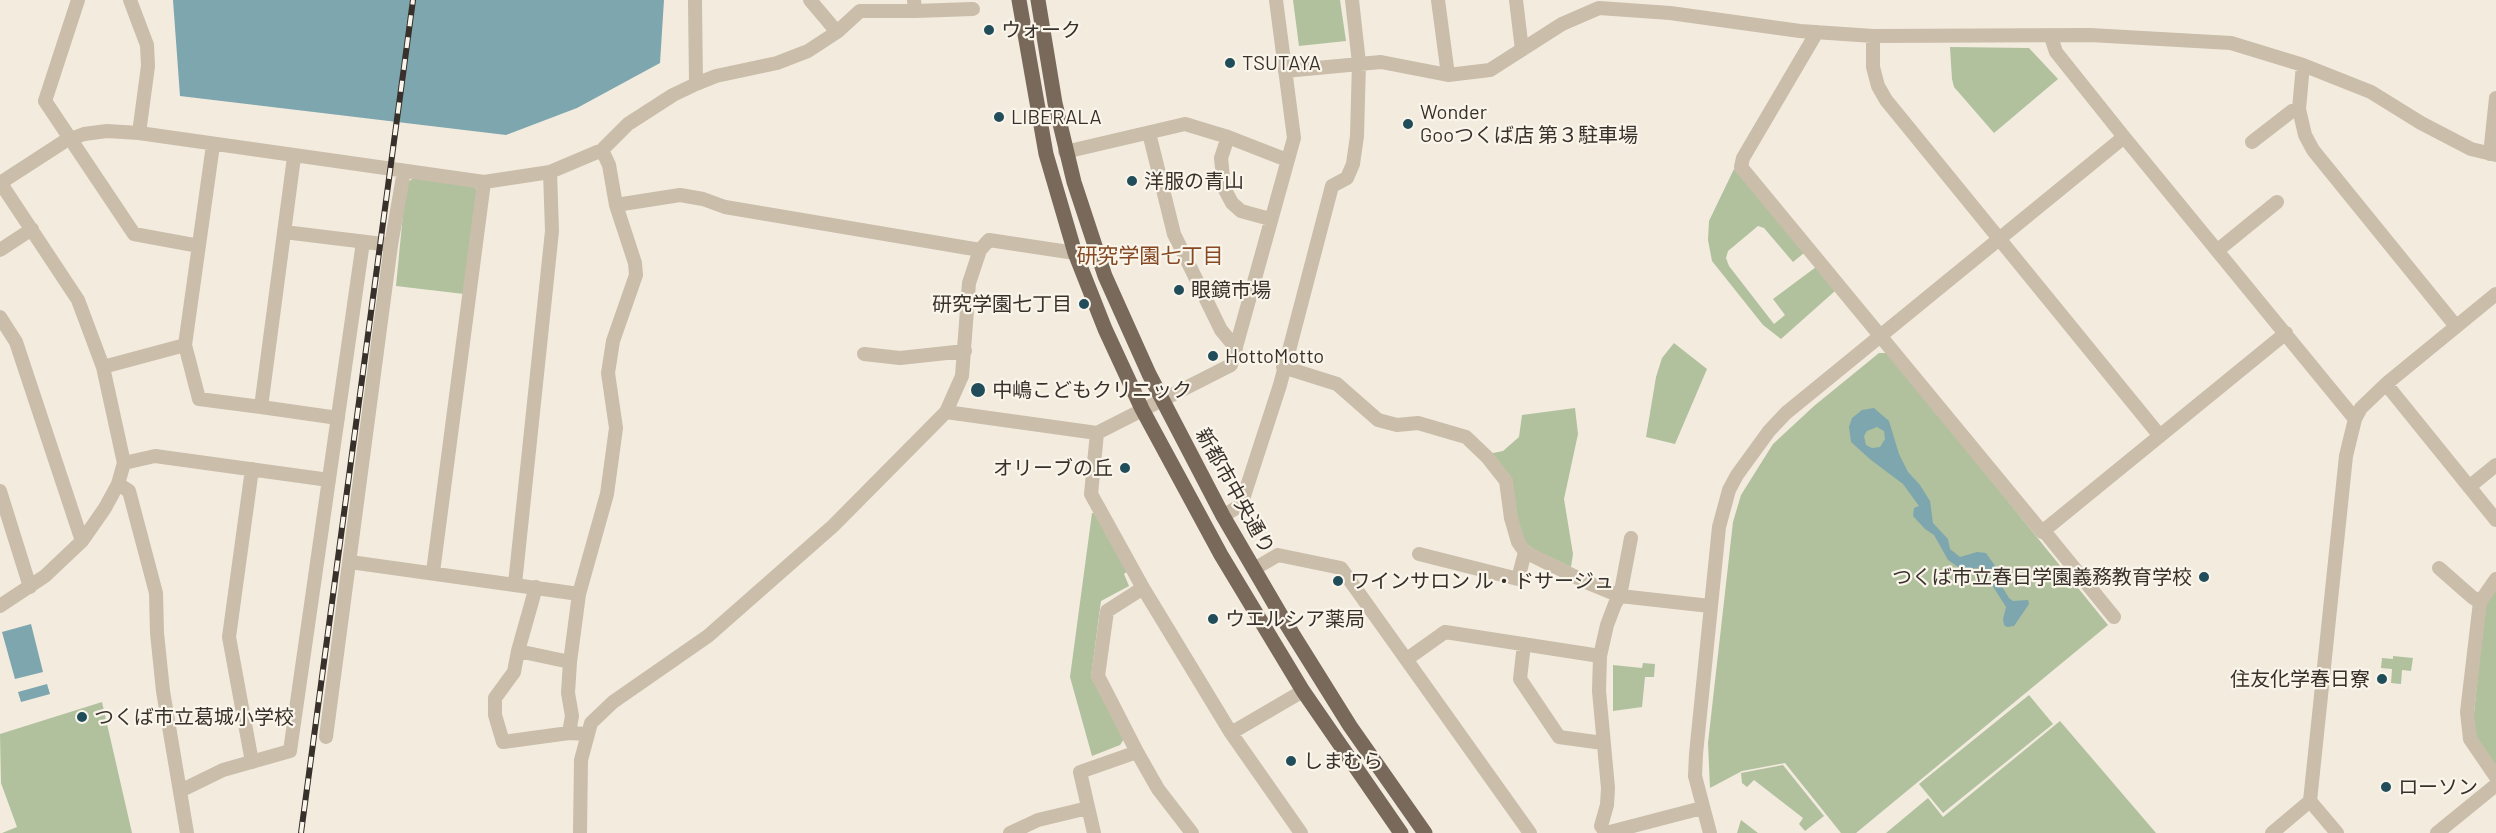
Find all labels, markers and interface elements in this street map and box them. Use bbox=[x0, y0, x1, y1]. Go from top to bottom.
place label: ウォーク bbox=[1001, 18, 1081, 42]
marker: ウォーク bbox=[982, 23, 996, 37]
place label: TSUTAYA bbox=[1242, 51, 1321, 75]
marker: TSUTAYA bbox=[1223, 56, 1237, 70]
place label: Wonder Gooつくば店 第３駐車場 bbox=[1420, 100, 1638, 147]
place label: LIBERALA bbox=[1011, 105, 1102, 129]
marker: LIBERALA bbox=[992, 110, 1006, 124]
marker: Wonder Gooつくば店 第３駐車場 bbox=[1401, 117, 1415, 131]
place label: 洋服の青山 bbox=[1144, 169, 1244, 193]
marker: 洋服の青山 bbox=[1125, 174, 1139, 188]
district label: 研究学園七丁目 bbox=[1077, 243, 1223, 269]
place label: 眼鏡市場 bbox=[1191, 278, 1271, 302]
marker: 眼鏡市場 bbox=[1172, 283, 1186, 297]
place label: 研究学園七丁目 bbox=[932, 292, 1072, 316]
marker: 研究学園七丁目 bbox=[1077, 297, 1091, 311]
place label: HottoMotto bbox=[1225, 344, 1324, 368]
marker: HottoMotto bbox=[1206, 349, 1220, 363]
place label: 中嶋こどもクリニック bbox=[992, 378, 1192, 402]
marker: 中嶋こどもクリニック bbox=[969, 381, 987, 399]
street label: 新都市中央通り bbox=[1191, 424, 1279, 558]
place label: オリーブの丘 bbox=[993, 456, 1113, 480]
marker: オリーブの丘 bbox=[1118, 461, 1132, 475]
place label: つくば市立春日学園義務教育学校 bbox=[1892, 565, 2192, 589]
place label: ワインサロン ル・ドサージュ bbox=[1350, 569, 1614, 593]
marker: つくば市立春日学園義務教育学校 bbox=[2197, 570, 2211, 584]
marker: ワインサロン ル・ドサージュ bbox=[1331, 574, 1345, 588]
place label: ウエルシア薬局 bbox=[1225, 607, 1365, 631]
marker: ウエルシア薬局 bbox=[1206, 612, 1220, 626]
place label: 住友化学春日寮 bbox=[2230, 667, 2370, 691]
marker: 住友化学春日寮 bbox=[2375, 672, 2389, 686]
place label: つくば市立葛城小学校 bbox=[94, 705, 294, 729]
marker: つくば市立葛城小学校 bbox=[75, 710, 89, 724]
place label: しまむら bbox=[1303, 749, 1383, 773]
marker: しまむら bbox=[1284, 754, 1298, 768]
place label: ローソン bbox=[2398, 775, 2478, 799]
marker: ローソン bbox=[2379, 780, 2393, 794]

